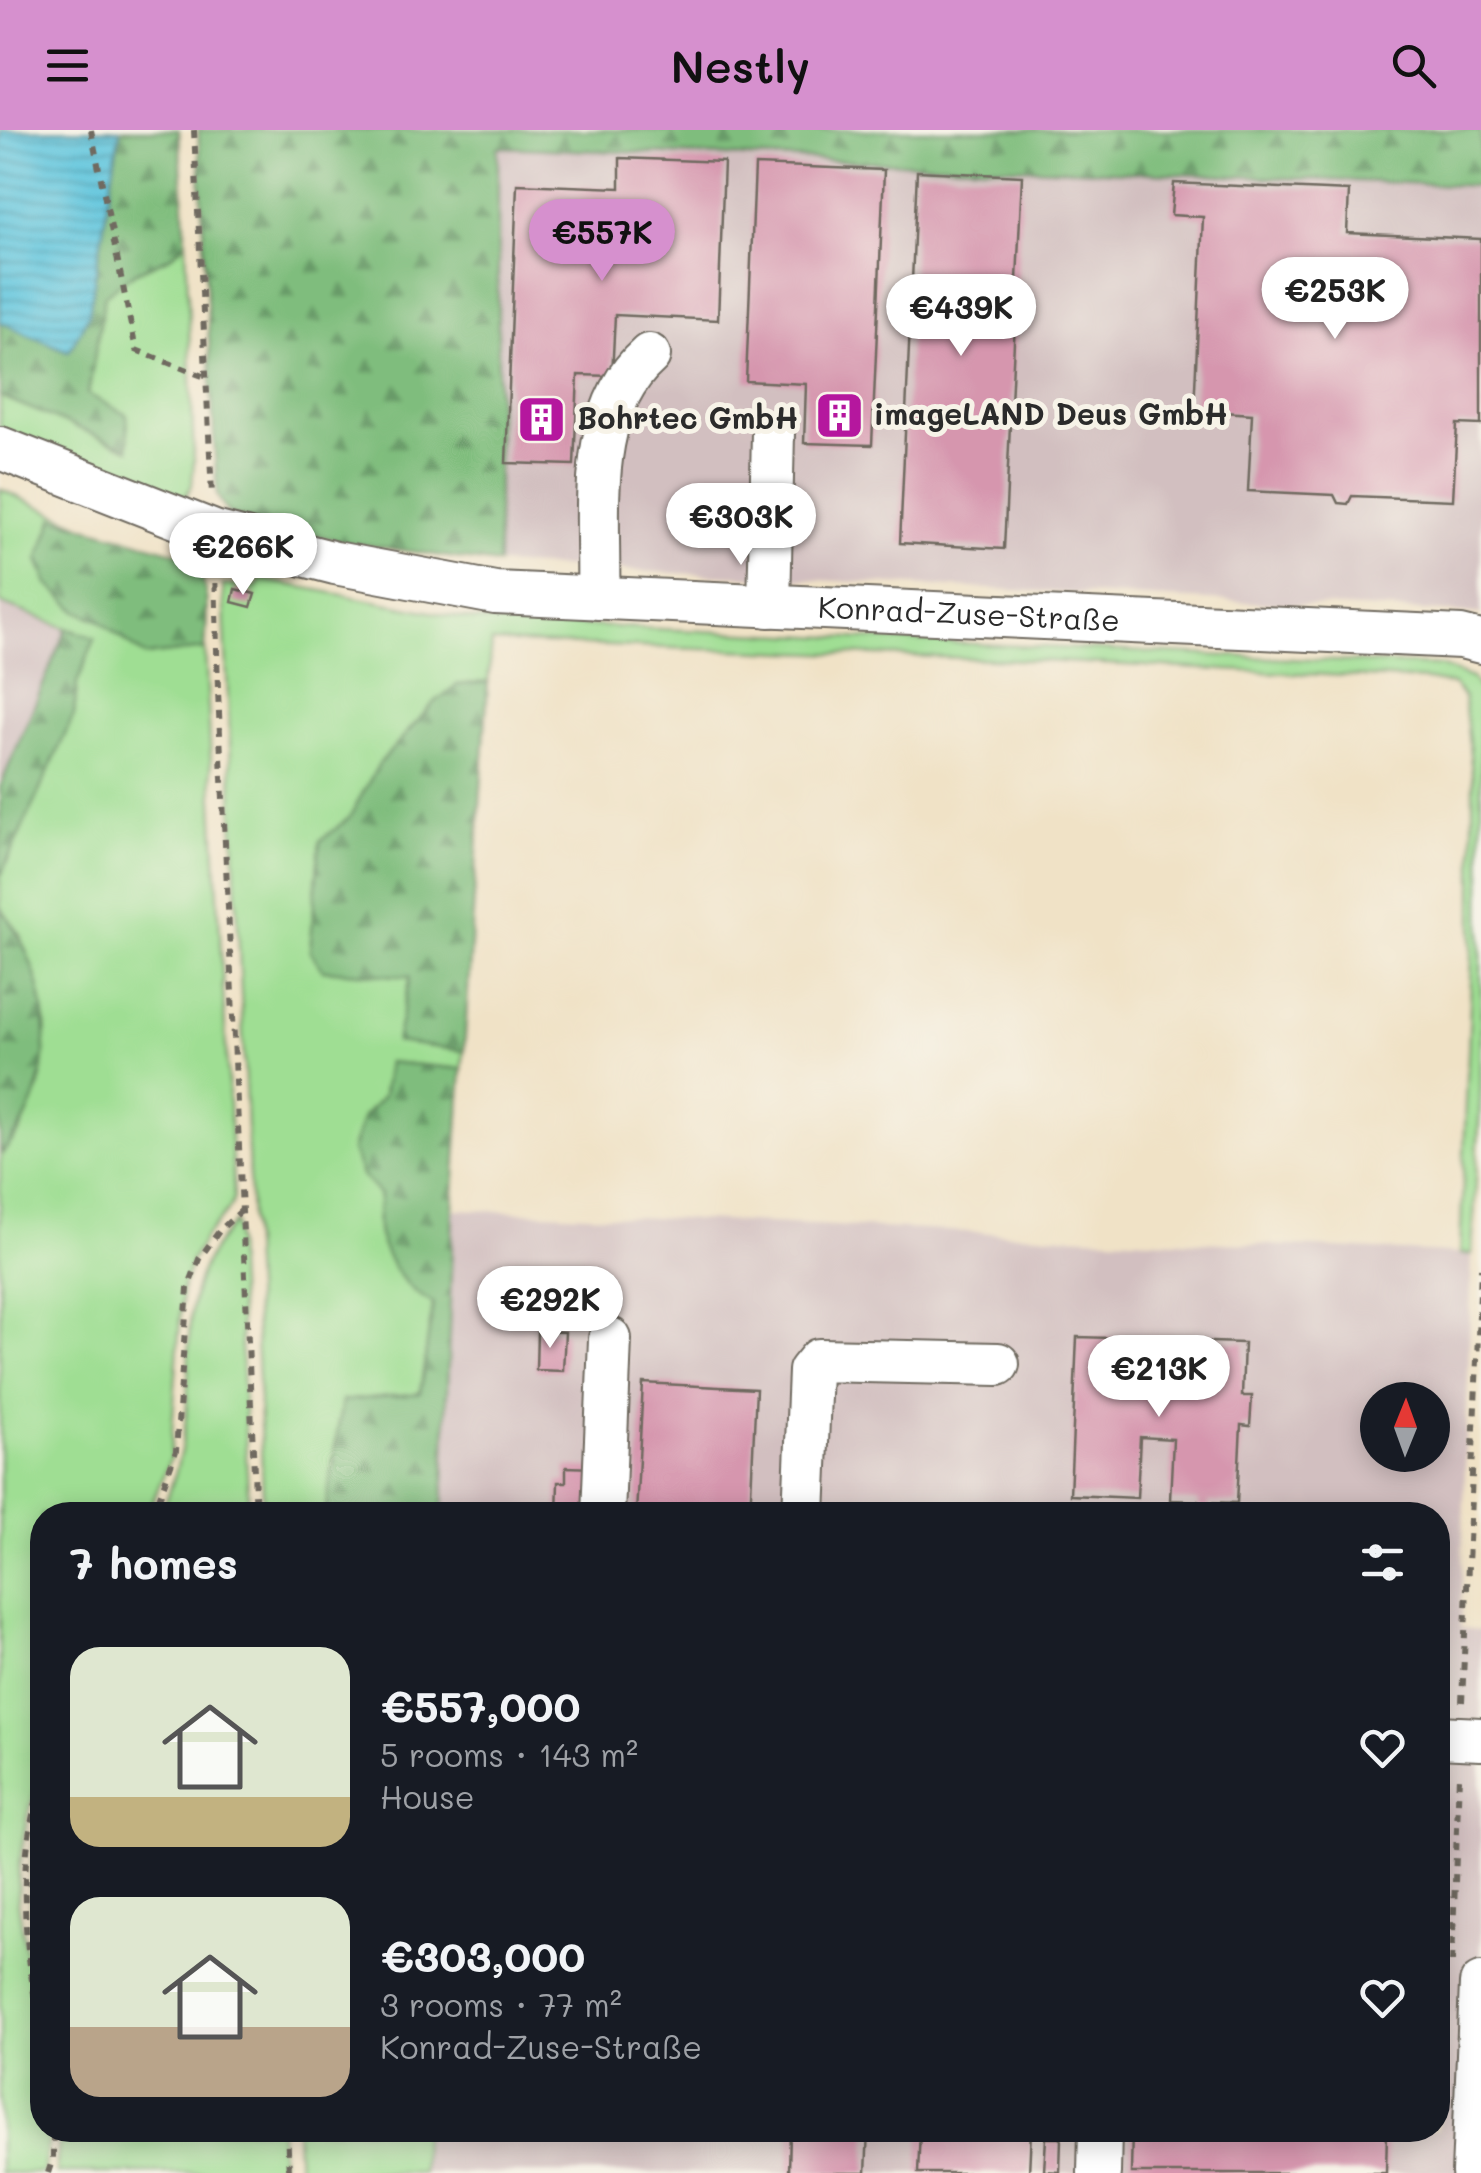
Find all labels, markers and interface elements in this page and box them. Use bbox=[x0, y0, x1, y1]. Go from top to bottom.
text: Nestly bbox=[671, 36, 810, 94]
icon: menu bbox=[40, 38, 95, 93]
icon: search bbox=[1386, 38, 1441, 93]
pin: €557K bbox=[532, 199, 672, 284]
text: €557K bbox=[551, 210, 653, 252]
pin: €253K bbox=[1265, 257, 1405, 342]
text: €253K bbox=[1284, 268, 1386, 310]
pin: €439K bbox=[891, 274, 1031, 359]
text: €439K bbox=[908, 285, 1014, 327]
building icon: imageLAND Deus GmbH bbox=[813, 389, 865, 441]
building icon: Bohrtec GmbH bbox=[516, 393, 568, 445]
place label: imageLAND Deus GmbH bbox=[874, 393, 1228, 433]
place label: Bohrtec GmbH bbox=[577, 397, 799, 437]
pin: €303K bbox=[671, 483, 811, 568]
text: €303K bbox=[688, 494, 794, 536]
pin: €266K bbox=[173, 513, 313, 598]
text: €266K bbox=[191, 524, 295, 566]
street label: Konrad-Zuse-Straße bbox=[817, 586, 1121, 639]
pin: €292K bbox=[480, 1266, 620, 1351]
text: €292K bbox=[499, 1277, 601, 1319]
pin: €213K bbox=[1089, 1335, 1229, 1420]
text: €213K bbox=[1110, 1346, 1208, 1388]
north arrow bbox=[1360, 1382, 1450, 1472]
map controls bbox=[1360, 1382, 1450, 1472]
text: 7 homes bbox=[70, 1535, 238, 1590]
icon: filters bbox=[1355, 1535, 1410, 1590]
text: €557,000 bbox=[380, 1678, 580, 1733]
icon: home bbox=[150, 1687, 270, 1807]
icon: heart bbox=[1355, 1720, 1410, 1775]
text: 5 rooms · 143 m² bbox=[380, 1733, 638, 1775]
text: House bbox=[380, 1775, 475, 1817]
text: €303,000 bbox=[380, 1928, 585, 1983]
icon: home bbox=[150, 1937, 270, 2057]
icon: heart bbox=[1355, 1970, 1410, 2025]
text: 3 rooms · 77 m² bbox=[380, 1983, 622, 2025]
text: Konrad-Zuse-Straße bbox=[380, 2025, 702, 2067]

